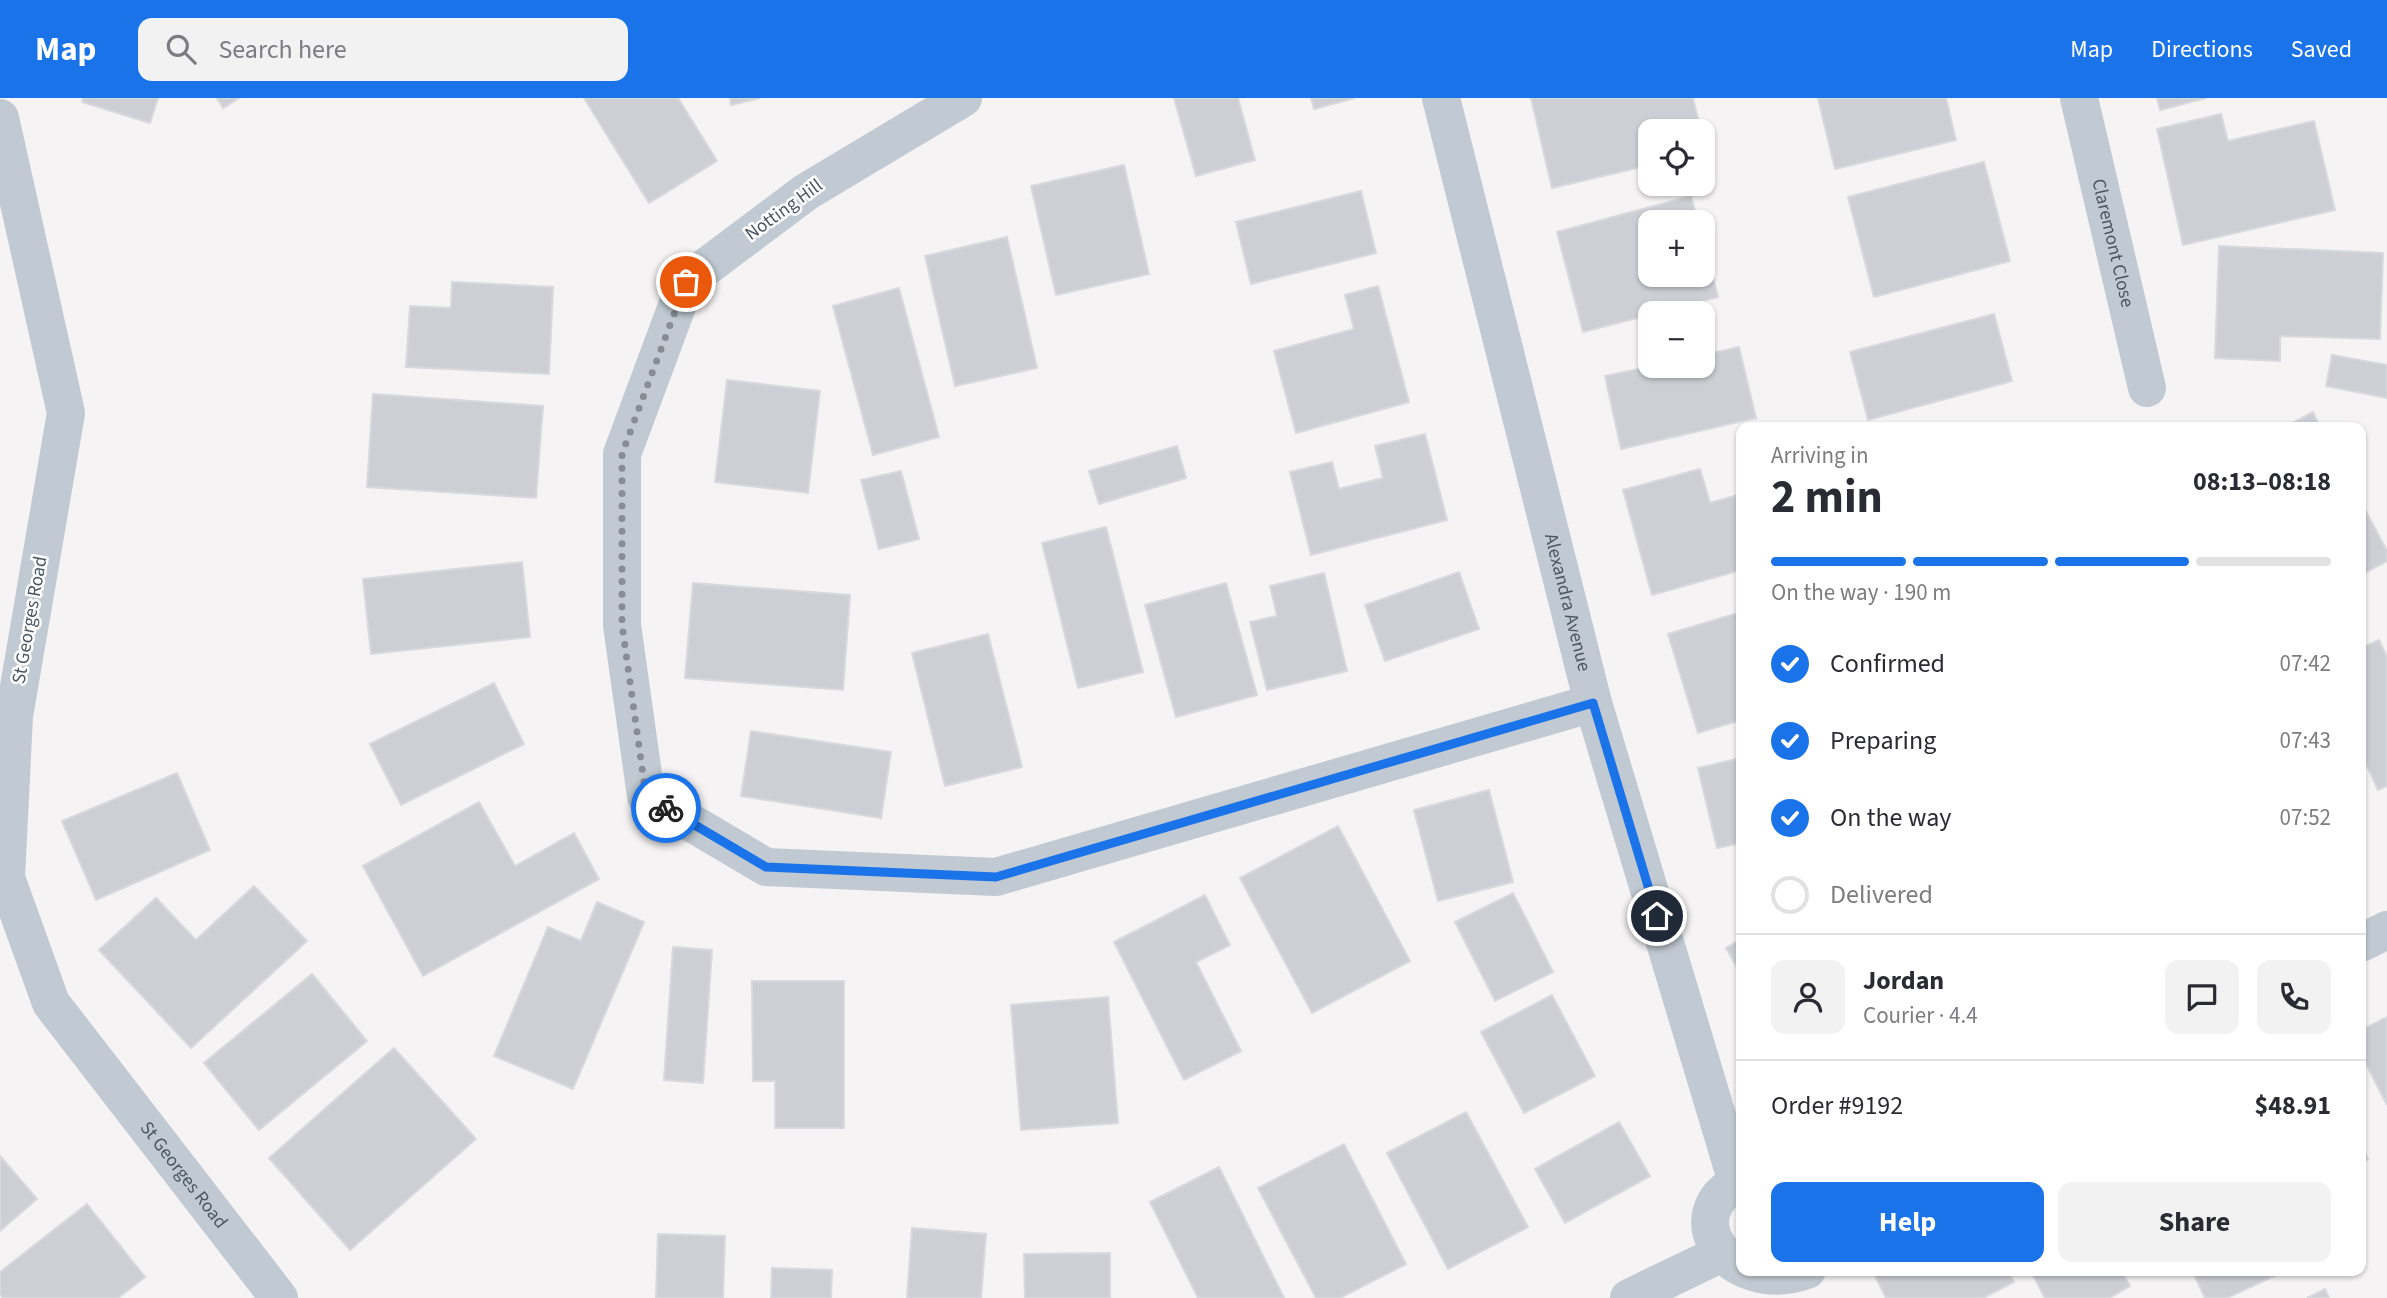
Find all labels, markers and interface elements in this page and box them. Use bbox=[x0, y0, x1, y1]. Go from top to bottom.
search box bbox=[138, 18, 628, 81]
text: Map bbox=[35, 26, 96, 73]
icon: search bbox=[162, 30, 200, 68]
text: Search here bbox=[218, 31, 347, 68]
text: Map bbox=[2070, 32, 2113, 67]
text: Directions bbox=[2151, 32, 2253, 67]
text: Saved bbox=[2291, 32, 2352, 67]
map controls bbox=[1638, 119, 1715, 378]
button: locate bbox=[1638, 119, 1715, 196]
street label: Notting Hill bbox=[740, 173, 828, 247]
street label: Claremont Close bbox=[2085, 176, 2141, 310]
button: + bbox=[1638, 210, 1715, 287]
pin bbox=[656, 252, 716, 312]
icon: bag bbox=[667, 263, 705, 301]
button: − bbox=[1638, 301, 1715, 378]
text: Arriving in bbox=[1771, 439, 1869, 472]
text: 08:13–08:18 bbox=[2193, 463, 2331, 500]
text: 2 min bbox=[1771, 465, 1883, 530]
street label: Alexandra Avenue bbox=[1537, 530, 1598, 674]
street label: St Georges Road bbox=[6, 554, 54, 686]
text: On the way · 190 m bbox=[1771, 576, 1951, 609]
icon: check bbox=[1771, 645, 1809, 683]
text: Confirmed bbox=[1830, 645, 1945, 682]
text: 07:42 bbox=[2280, 647, 2331, 680]
icon: check bbox=[1771, 722, 1809, 760]
text: Preparing bbox=[1830, 722, 1936, 759]
text: 07:43 bbox=[2280, 724, 2331, 757]
courier bbox=[631, 773, 701, 843]
icon: bike bbox=[647, 789, 685, 827]
icon: check bbox=[1771, 799, 1809, 837]
text: On the way bbox=[1830, 799, 1951, 836]
text: 07:52 bbox=[2280, 801, 2331, 834]
text: Delivered bbox=[1830, 876, 1933, 913]
pin bbox=[1627, 886, 1687, 946]
icon: home bbox=[1638, 897, 1676, 935]
button: person bbox=[1771, 960, 1845, 1034]
button: chat bbox=[2165, 960, 2239, 1034]
button: phone bbox=[2257, 960, 2331, 1034]
text: Jordan bbox=[1863, 962, 1944, 999]
text: Courier · 4.4 bbox=[1863, 999, 1978, 1032]
text: Order #9192 bbox=[1771, 1087, 1903, 1124]
text: $48.91 bbox=[2255, 1087, 2331, 1124]
street label: St Georges Road bbox=[134, 1116, 234, 1234]
button: Help bbox=[1771, 1182, 2044, 1262]
button: Share bbox=[2058, 1182, 2331, 1262]

